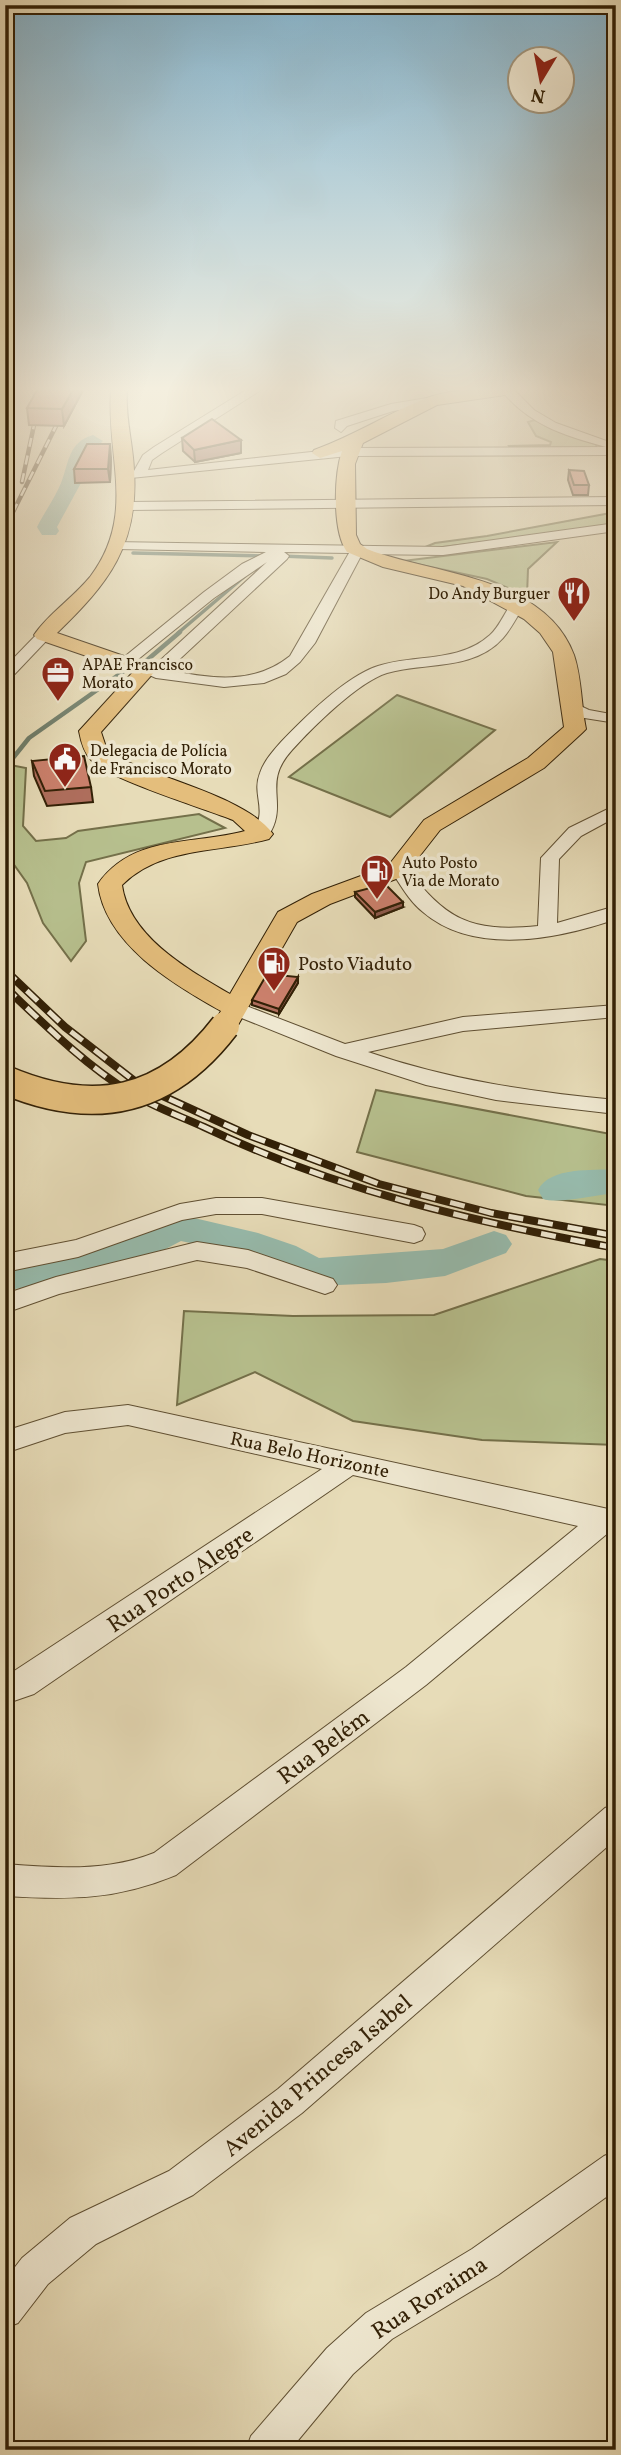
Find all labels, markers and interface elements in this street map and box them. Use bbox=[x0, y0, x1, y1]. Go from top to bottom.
north arrow bbox=[505, 46, 576, 116]
text: N bbox=[529, 81, 547, 109]
restaurant icon: Do Andy Burguer bbox=[555, 574, 593, 623]
place label: Do Andy Burguer bbox=[428, 584, 550, 606]
office icon: APAE Francisco Morato bbox=[39, 654, 77, 703]
place label: APAE Francisco Morato bbox=[82, 655, 193, 695]
public building icon: Delegacia de Polícia de Francisco Morato bbox=[46, 740, 84, 789]
place label: Delegacia de Polícia de Francisco Morato bbox=[90, 741, 232, 781]
fuel station icon: Auto Posto Via de Morato bbox=[358, 852, 396, 901]
place label: Auto Posto Via de Morato bbox=[402, 853, 499, 893]
fuel station icon: Posto Viaduto bbox=[255, 944, 293, 993]
place label: Posto Viaduto bbox=[298, 952, 412, 978]
street label: Rua Belo Horizonte bbox=[228, 1426, 392, 1486]
street label: Rua Porto Alegre bbox=[102, 1520, 261, 1642]
street label: Rua Belém bbox=[271, 1702, 377, 1793]
street label: Avenida Princesa Isabel bbox=[217, 1988, 420, 2165]
street label: Rua Roraima bbox=[366, 2249, 494, 2348]

